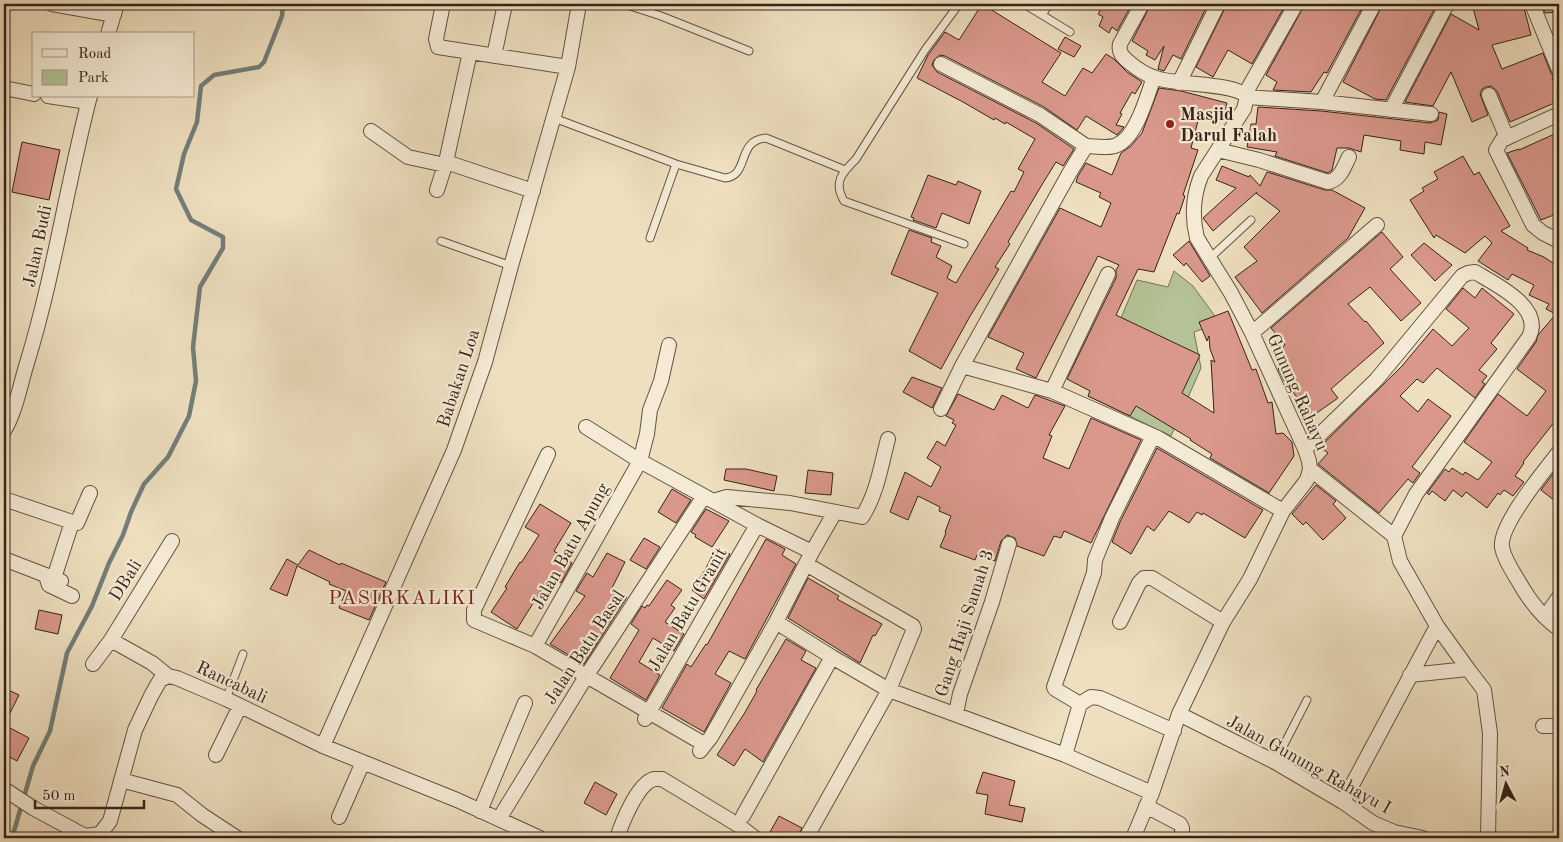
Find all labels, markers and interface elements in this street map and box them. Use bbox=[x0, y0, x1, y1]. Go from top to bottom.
legend bbox=[32, 32, 195, 98]
text: Road bbox=[78, 47, 112, 62]
text: Park bbox=[78, 71, 109, 86]
place label: Masjid Darul Falah bbox=[1180, 106, 1277, 145]
marker: Masjid Darul Falah bbox=[1164, 118, 1176, 130]
street label: Jalan Budi bbox=[21, 203, 55, 289]
street label: Babakan Loa bbox=[435, 327, 483, 430]
street label: Gunung Rahayu bbox=[1263, 331, 1331, 454]
street label: Jalan Batu Apung bbox=[529, 480, 613, 613]
street label: Jalan Batu Granit bbox=[645, 545, 731, 674]
street label: Gang Haji Samah 3 bbox=[933, 547, 997, 699]
street label: DBali bbox=[106, 557, 145, 604]
street label: Jalan Batu Basal bbox=[541, 587, 628, 708]
district label: PASIRKALIKI bbox=[328, 589, 476, 609]
street label: Rancabali bbox=[193, 659, 270, 707]
street label: Jalan Gunung Rahayu I bbox=[1223, 712, 1394, 818]
north arrow bbox=[1480, 760, 1530, 810]
text: N bbox=[1499, 765, 1511, 780]
scale bar bbox=[35, 777, 144, 809]
text: 50 m bbox=[42, 789, 76, 804]

